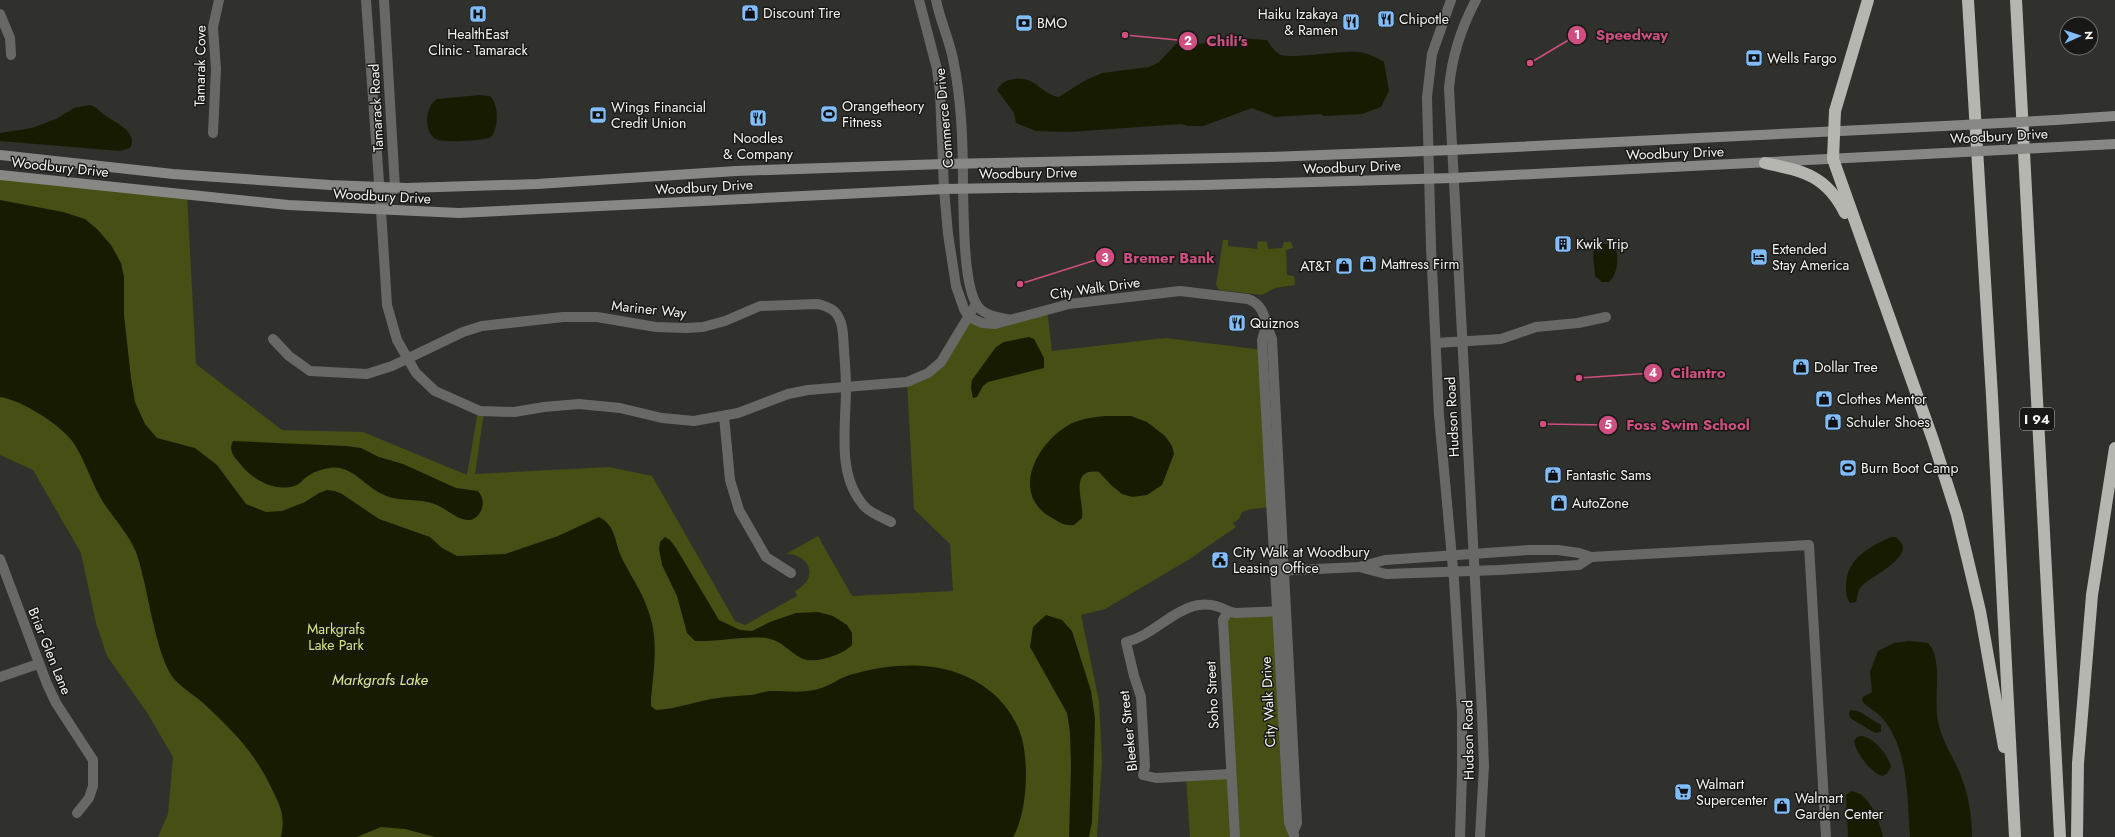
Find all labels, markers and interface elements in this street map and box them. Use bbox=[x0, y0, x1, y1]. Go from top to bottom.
shop icon: Discount Tire bbox=[740, 3, 760, 23]
place label: Discount Tire bbox=[763, 3, 840, 23]
hospital icon: HealthEast Clinic - Tamarack bbox=[468, 4, 488, 24]
place label: Haiku Izakaya & Ramen bbox=[1258, 4, 1338, 40]
restaurant icon: Chipotle bbox=[1376, 9, 1396, 29]
place label: Chipotle bbox=[1399, 9, 1449, 29]
restaurant icon: Haiku Izakaya & Ramen bbox=[1341, 12, 1361, 32]
bank icon: BMO bbox=[1014, 13, 1034, 33]
place label: BMO bbox=[1037, 13, 1067, 33]
north arrow bbox=[2059, 16, 2099, 56]
callout: Speedway bbox=[1567, 21, 1676, 48]
place label: HealthEast Clinic - Tamarack bbox=[428, 24, 529, 60]
text: Speedway bbox=[1596, 24, 1668, 46]
street label: Tamarak Cove bbox=[189, 25, 211, 107]
text: 1 bbox=[1574, 26, 1580, 44]
callout: Chili's bbox=[1178, 27, 1255, 54]
text: Chili's bbox=[1206, 30, 1248, 52]
text: N bbox=[2081, 31, 2097, 40]
text: 2 bbox=[1184, 32, 1192, 50]
bank icon: Wells Fargo bbox=[1744, 48, 1764, 68]
place label: Wells Fargo bbox=[1767, 48, 1837, 68]
street label: Tamarack Road bbox=[364, 63, 388, 153]
street label: Commerce Drive bbox=[930, 67, 958, 169]
place label: Orangetheory Fitness bbox=[842, 96, 925, 132]
place label: Wings Financial Credit Union bbox=[611, 97, 706, 133]
sports icon: Orangetheory Fitness bbox=[819, 104, 839, 124]
bank icon: Wings Financial Credit Union bbox=[588, 105, 608, 125]
restaurant icon: Noodles & Company bbox=[748, 108, 768, 128]
street label: Woodbury Drive bbox=[1950, 123, 2048, 149]
place label: Noodles & Company bbox=[723, 128, 794, 164]
street label: Woodbury Drive bbox=[1626, 141, 1724, 165]
street label: Woodbury Drive bbox=[10, 152, 110, 182]
street label: Woodbury Drive bbox=[1303, 155, 1401, 179]
street label: Woodbury Drive bbox=[979, 162, 1077, 184]
street label: Woodbury Drive bbox=[655, 174, 753, 200]
street label: Woodbury Drive bbox=[333, 183, 431, 209]
building icon: Kwik Trip bbox=[1553, 234, 1573, 254]
place label: Kwik Trip bbox=[1576, 234, 1629, 254]
place label: Extended Stay America bbox=[1772, 239, 1849, 275]
callout: Bremer Bank bbox=[1095, 244, 1223, 271]
text: Bremer Bank bbox=[1123, 247, 1215, 269]
hotel icon: Extended Stay America bbox=[1749, 247, 1769, 267]
text: 3 bbox=[1101, 249, 1109, 267]
shop icon: Mattress Firm bbox=[1358, 254, 1378, 274]
place label: Mattress Firm bbox=[1381, 254, 1459, 274]
place label: AT&T bbox=[1300, 256, 1331, 276]
shop icon: AT&T bbox=[1334, 256, 1354, 276]
street label: City Walk Drive bbox=[1049, 272, 1141, 304]
street label: Mariner Way bbox=[610, 295, 688, 323]
restaurant icon: Quiznos bbox=[1227, 313, 1247, 333]
place label: Quiznos bbox=[1250, 313, 1299, 333]
shop icon: Dollar Tree bbox=[1791, 357, 1811, 377]
place label: Dollar Tree bbox=[1814, 357, 1878, 377]
callout: Cilantro bbox=[1643, 360, 1734, 387]
text: Cilantro bbox=[1671, 362, 1726, 384]
text: 4 bbox=[1649, 364, 1657, 382]
street label: Hudson Road bbox=[1440, 376, 1464, 458]
shop icon: Clothes Mentor bbox=[1814, 389, 1834, 409]
place label: Clothes Mentor bbox=[1837, 389, 1927, 409]
road number: I 94 bbox=[2020, 408, 2054, 430]
callout: Foss Swim School bbox=[1598, 411, 1757, 438]
shop icon: Schuler Shoes bbox=[1823, 412, 1843, 432]
place label: Schuler Shoes bbox=[1846, 412, 1930, 432]
text: Foss Swim School bbox=[1626, 414, 1750, 436]
text: 5 bbox=[1604, 416, 1612, 434]
sports icon: Burn Boot Camp bbox=[1838, 458, 1858, 478]
place label: Burn Boot Camp bbox=[1861, 458, 1958, 478]
shop icon: Fantastic Sams bbox=[1543, 465, 1563, 485]
place label: Fantastic Sams bbox=[1566, 465, 1652, 485]
shop icon: AutoZone bbox=[1549, 493, 1569, 513]
place label: AutoZone bbox=[1572, 493, 1629, 513]
place label: City Walk at Woodbury Leasing Office bbox=[1233, 542, 1371, 578]
public building icon: City Walk at Woodbury Leasing Office bbox=[1210, 550, 1230, 570]
street label: Briar Glen Lane bbox=[23, 604, 77, 698]
park label: Markgrafs Lake Park bbox=[307, 619, 365, 655]
street label: City Walk Drive bbox=[1256, 656, 1280, 748]
street label: Soho Street bbox=[1200, 660, 1224, 729]
water label: Markgrafs Lake bbox=[332, 669, 428, 691]
street label: Bleeker Street bbox=[1114, 689, 1142, 772]
street label: Hudson Road bbox=[1457, 700, 1479, 780]
place label: Walmart Supercenter bbox=[1696, 774, 1768, 810]
supermarket icon: Walmart Supercenter bbox=[1673, 782, 1693, 802]
place label: Walmart Garden Center bbox=[1795, 788, 1884, 824]
shop icon: Walmart Garden Center bbox=[1772, 796, 1792, 816]

